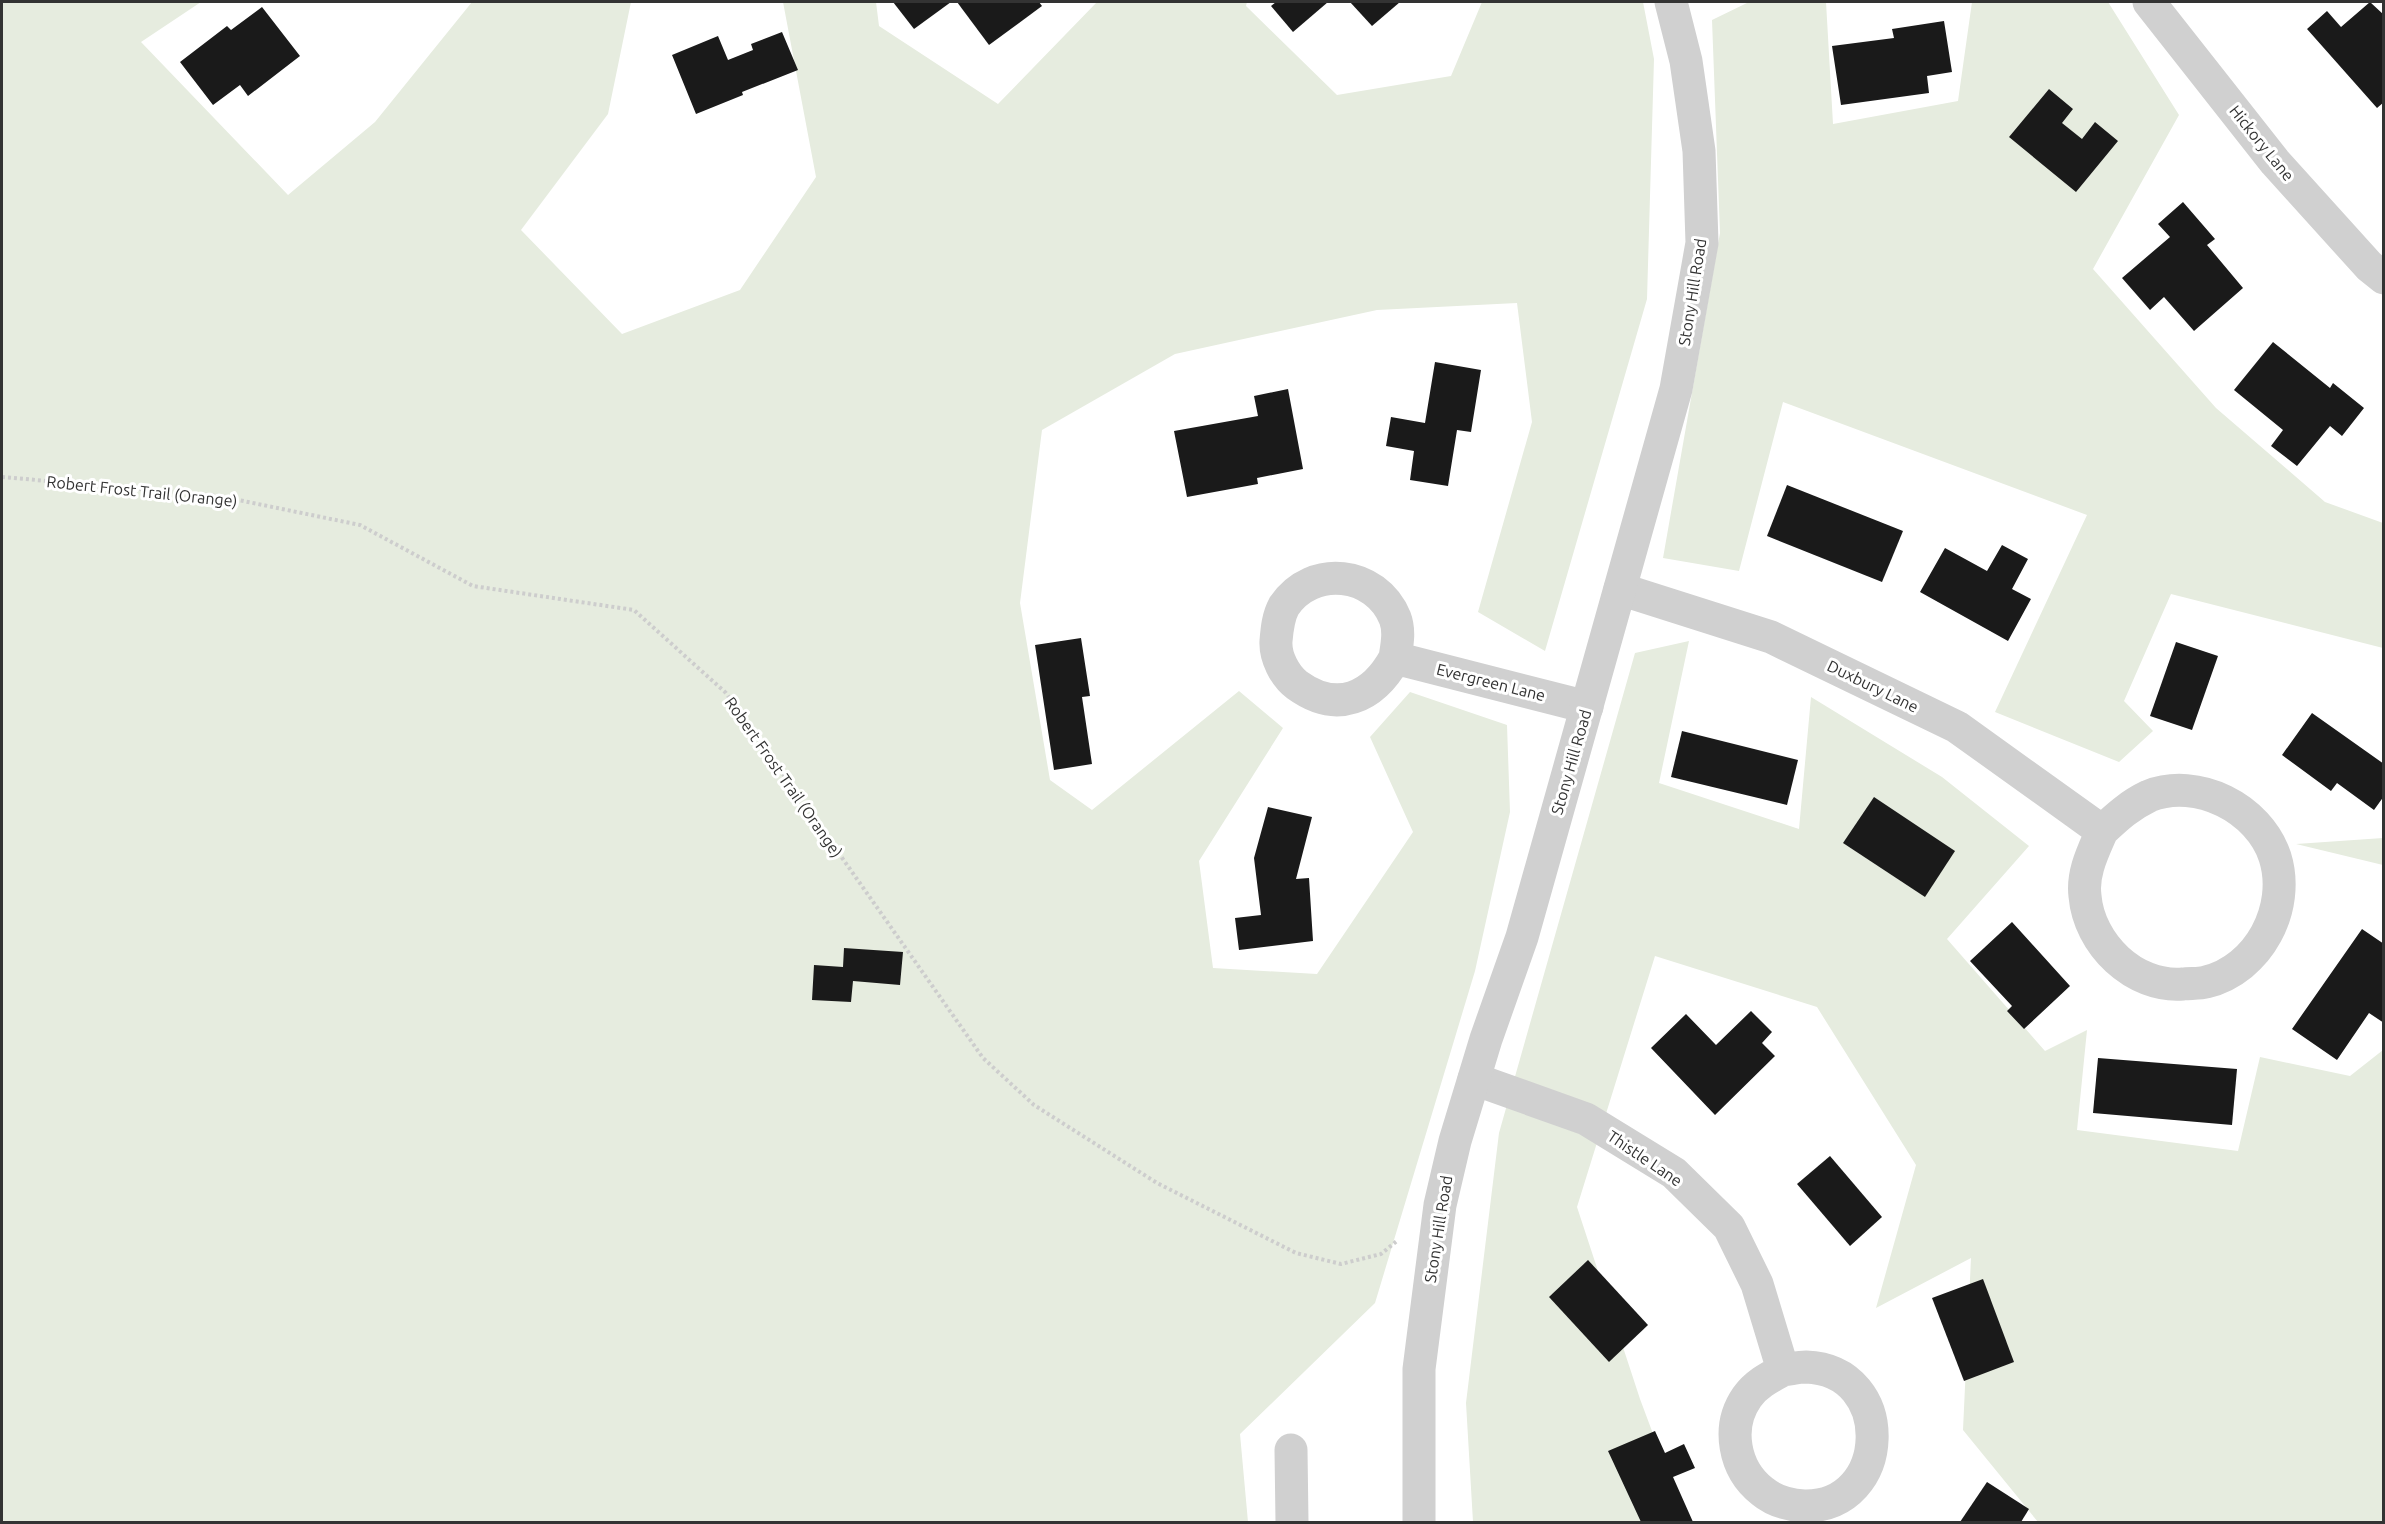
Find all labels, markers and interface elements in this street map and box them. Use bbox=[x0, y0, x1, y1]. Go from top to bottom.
street label: Hickory Lane bbox=[2226, 102, 2298, 184]
street label: Stony Hill Road bbox=[1675, 237, 1709, 347]
street label: Robert Frost Trail (Orange) bbox=[46, 472, 238, 511]
street label: Duxbury Lane bbox=[1824, 656, 1922, 716]
street label: Evergreen Lane bbox=[1435, 660, 1547, 704]
street label: Robert Frost Trail (Orange) bbox=[721, 693, 846, 861]
street label: Stony Hill Road bbox=[1547, 707, 1595, 817]
street label: Thistle Lane bbox=[1604, 1126, 1686, 1190]
street label: Stony Hill Road bbox=[1421, 1174, 1455, 1284]

